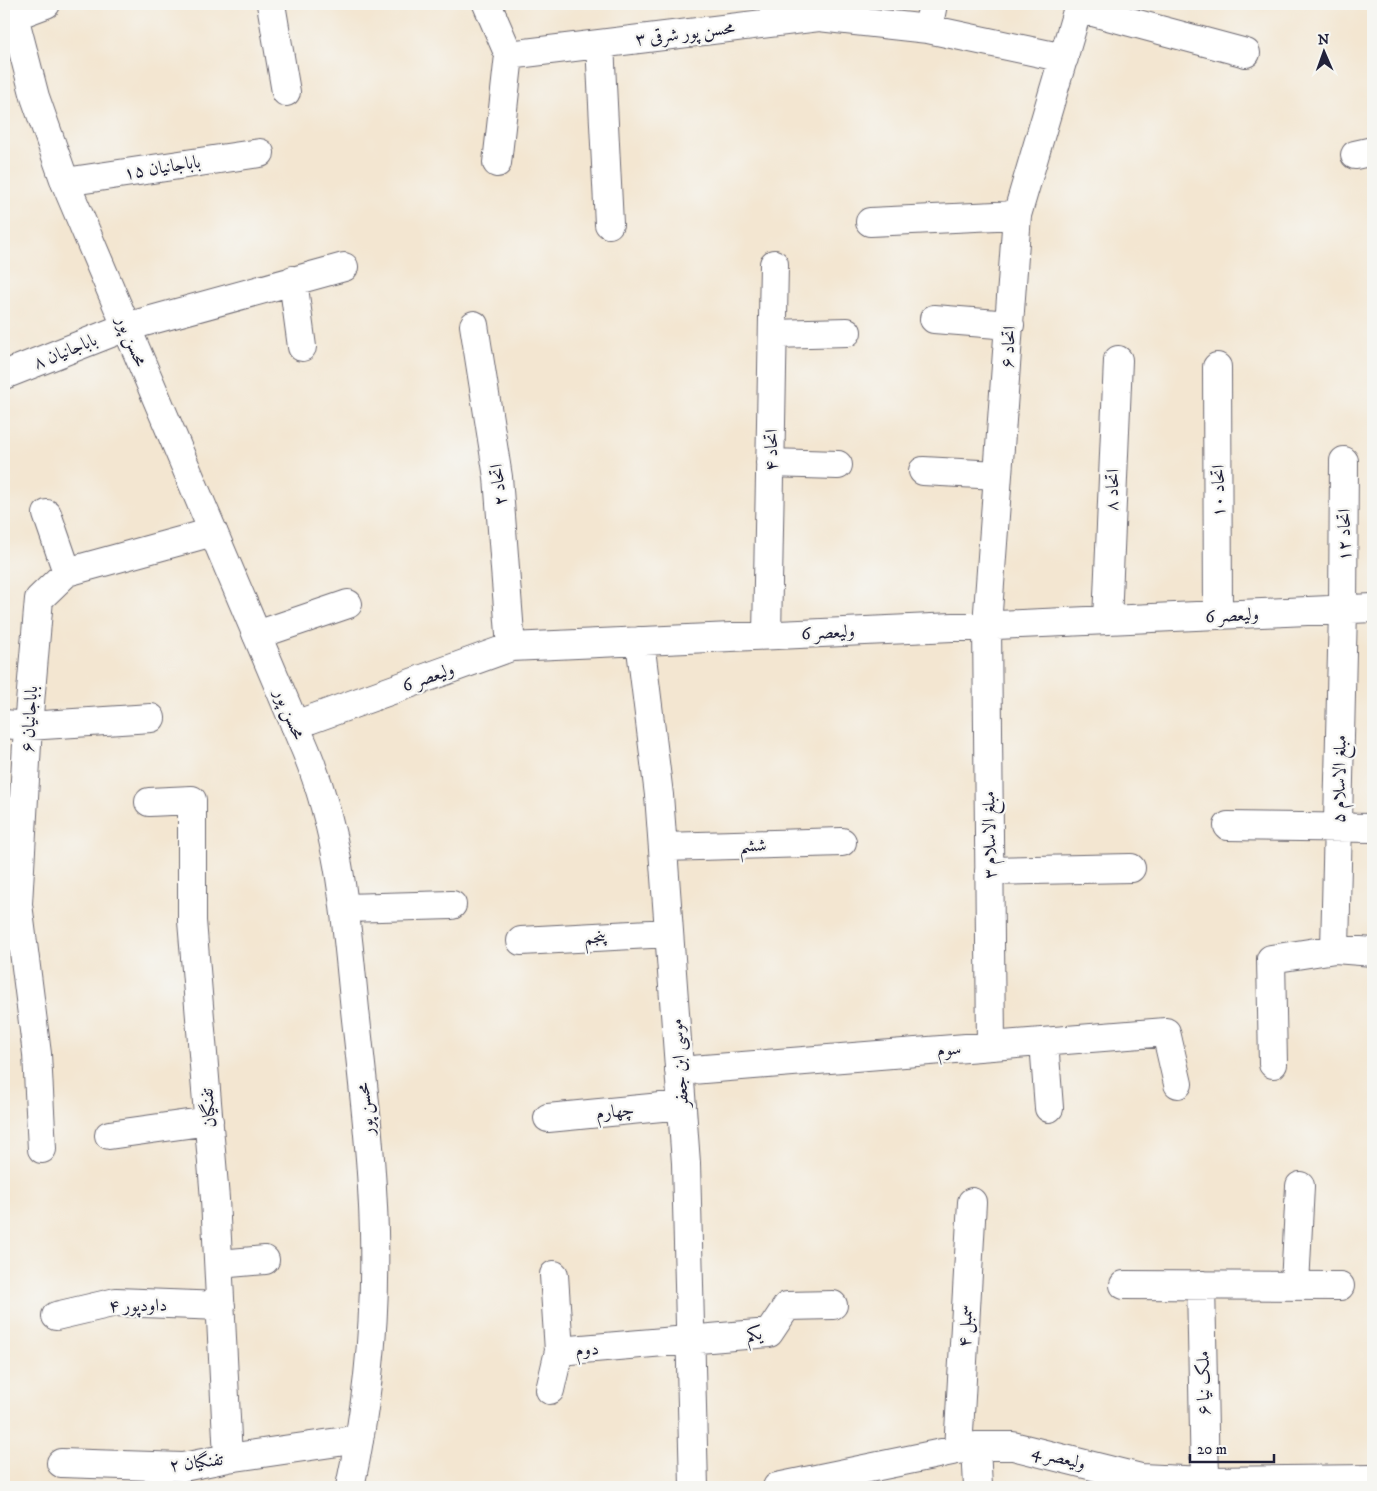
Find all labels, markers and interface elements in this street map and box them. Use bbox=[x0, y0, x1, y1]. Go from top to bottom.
street label: محسن پور شرقی ۳ bbox=[634, 17, 736, 52]
north arrow bbox=[1300, 28, 1350, 78]
text: N bbox=[1318, 31, 1330, 49]
street label: باباجانیان ۱۵ bbox=[122, 151, 202, 185]
street label: محسن پور bbox=[109, 311, 152, 371]
street label: اتحاد ۶ bbox=[997, 325, 1021, 369]
street label: باباجانیان ۸ bbox=[30, 329, 101, 375]
street label: اتحاد ۴ bbox=[761, 429, 783, 471]
street label: اتحاد ۲ bbox=[486, 463, 512, 507]
street label: اتحاد ۱۰ bbox=[1208, 465, 1230, 517]
street label: اتحاد ۸ bbox=[1101, 469, 1125, 511]
street label: اتحاد ۱۲ bbox=[1334, 509, 1356, 561]
street label: ولیعصر 6 bbox=[1205, 604, 1259, 628]
street label: ولیعصر 6 bbox=[801, 621, 855, 645]
street label: ولیعصر 6 bbox=[399, 658, 457, 697]
street label: محسن پور bbox=[267, 684, 310, 744]
street label: باباجانیان ۶ bbox=[17, 685, 43, 753]
street label: مبلغ الاسلام ۵ bbox=[1328, 735, 1356, 823]
street label: مبلغ الاسلام ۳ bbox=[978, 791, 1006, 879]
street label: ششم bbox=[739, 835, 767, 863]
street label: پنجم bbox=[584, 926, 608, 955]
street label: موسی ابن جعفر bbox=[666, 1018, 695, 1110]
street label: سوم bbox=[936, 1038, 963, 1066]
street label: محسن پور bbox=[352, 1081, 381, 1138]
street label: تفنگیان bbox=[196, 1087, 222, 1129]
street label: چهارم bbox=[595, 1099, 636, 1129]
street label: داودپور ۴ bbox=[109, 1294, 167, 1319]
street label: سمبل ۴ bbox=[954, 1304, 979, 1348]
street label: یکم bbox=[745, 1323, 766, 1352]
street label: دوم bbox=[574, 1338, 600, 1366]
street label: ملک نیا ۶ bbox=[1192, 1350, 1216, 1415]
scale bar bbox=[1190, 1431, 1273, 1463]
text: 20 m bbox=[1197, 1440, 1227, 1459]
street label: ولیعصر 4 bbox=[1030, 1441, 1088, 1475]
street label: تفنگیان ۲ bbox=[168, 1449, 225, 1477]

